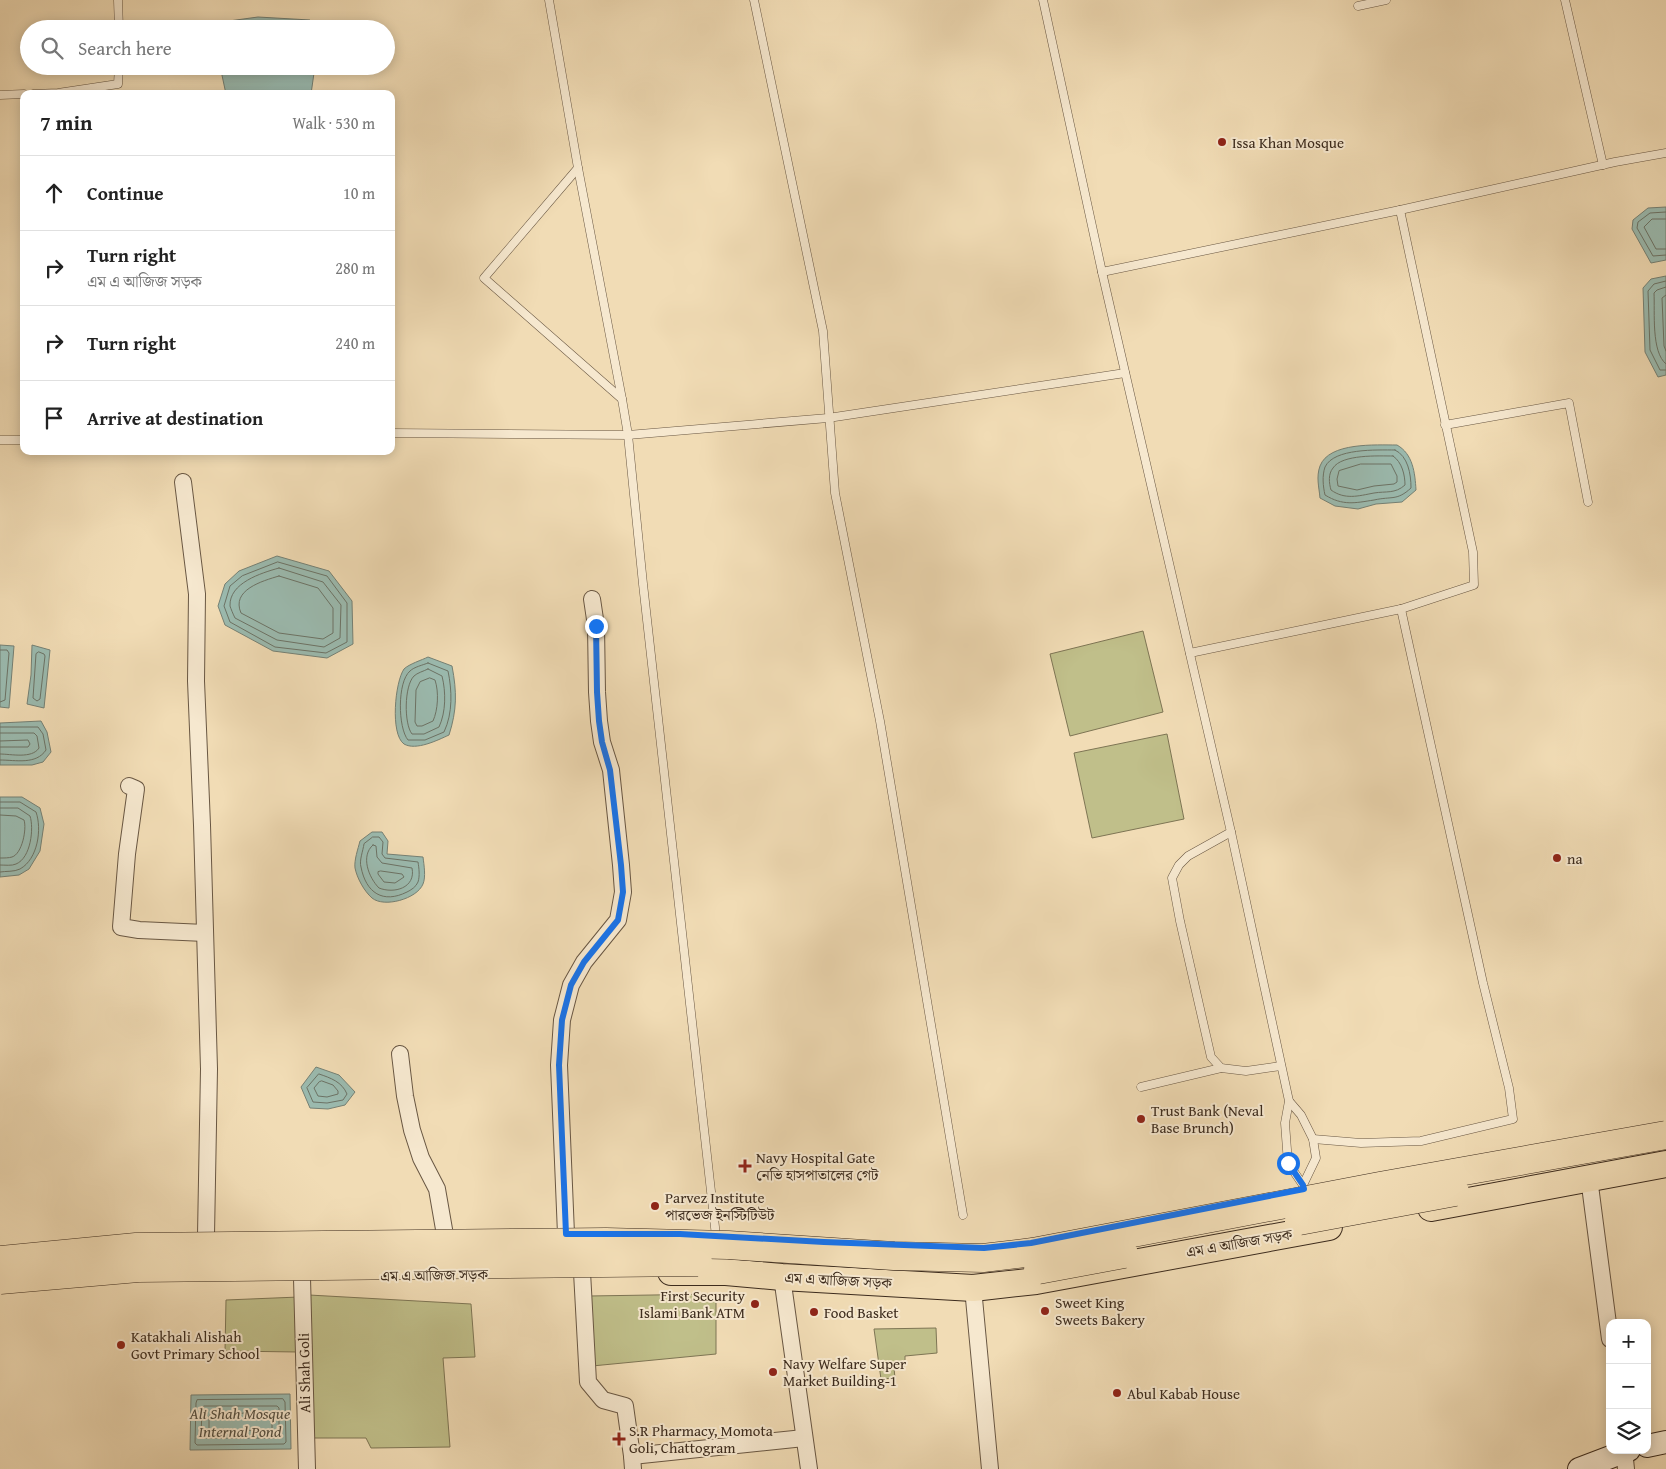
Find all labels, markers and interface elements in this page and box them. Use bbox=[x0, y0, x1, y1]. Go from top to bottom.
search box bbox=[20, 20, 395, 75]
icon: search bbox=[38, 34, 66, 62]
text: Search here bbox=[78, 34, 172, 62]
text: 7 min bbox=[40, 107, 92, 138]
text: Walk · 530 m bbox=[292, 111, 375, 135]
place label: Issa Khan Mosque bbox=[1232, 132, 1344, 153]
marker: Issa Khan Mosque bbox=[1216, 136, 1228, 148]
icon: ahead bbox=[40, 179, 68, 207]
text: Continue bbox=[87, 179, 164, 207]
text: 10 m bbox=[343, 181, 375, 205]
text: Turn right bbox=[87, 241, 176, 269]
icon: right bbox=[40, 254, 68, 282]
text: 280 m bbox=[335, 256, 375, 280]
text: এম এ আজিজ সড়ক bbox=[87, 269, 202, 293]
icon: right bbox=[40, 329, 68, 357]
text: Turn right bbox=[87, 329, 176, 357]
text: 240 m bbox=[335, 331, 375, 355]
icon: arrive bbox=[40, 404, 68, 432]
text: Arrive at destination bbox=[87, 404, 263, 432]
route end bbox=[585, 615, 608, 638]
place label: na bbox=[1567, 848, 1583, 869]
marker: na bbox=[1551, 852, 1563, 864]
place label: Trust Bank (Neval Base Brunch) bbox=[1151, 1100, 1263, 1138]
marker: Trust Bank (Neval Base Brunch) bbox=[1135, 1113, 1147, 1125]
place label: Navy Hospital Gate নেভি হাসপাতালের গেট bbox=[756, 1147, 879, 1185]
route start bbox=[1277, 1152, 1300, 1175]
marker: Navy Hospital Gate নেভি হাসপাতালের গেট bbox=[738, 1159, 752, 1173]
place label: Parvez Institute পারভেজ ইনস্টিটিউট bbox=[665, 1187, 775, 1225]
marker: Parvez Institute পারভেজ ইনস্টিটিউট bbox=[649, 1200, 661, 1212]
street label: এম এ আজিজ সড়ক bbox=[1184, 1223, 1294, 1263]
street label: এম এ আজিজ সড়ক bbox=[380, 1264, 488, 1286]
street label: এম এ আজিজ সড়ক bbox=[784, 1267, 893, 1293]
place label: First Security Islami Bank ATM bbox=[639, 1285, 746, 1323]
place label: Sweet King Sweets Bakery bbox=[1055, 1292, 1145, 1330]
marker: First Security Islami Bank ATM bbox=[749, 1298, 761, 1310]
place label: Food Basket bbox=[824, 1302, 899, 1323]
marker: Sweet King Sweets Bakery bbox=[1039, 1305, 1051, 1317]
marker: Food Basket bbox=[808, 1306, 820, 1318]
map controls bbox=[1606, 1319, 1651, 1454]
button: + bbox=[1606, 1319, 1651, 1364]
place label: Katakhali Alishah Govt Primary School bbox=[131, 1326, 260, 1364]
street label: Ali Shah Goli bbox=[293, 1333, 315, 1413]
marker: Katakhali Alishah Govt Primary School bbox=[115, 1339, 127, 1351]
place label: Navy Welfare Super Market Building-1 bbox=[783, 1353, 906, 1391]
button: − bbox=[1606, 1364, 1651, 1409]
marker: Navy Welfare Super Market Building-1 bbox=[767, 1366, 779, 1378]
place label: Abul Kabab House bbox=[1127, 1383, 1240, 1404]
marker: Abul Kabab House bbox=[1111, 1387, 1123, 1399]
water label: Ali Shah Mosque Internal Pond bbox=[189, 1401, 291, 1443]
button: layers bbox=[1606, 1409, 1651, 1454]
place label: S.R Pharmacy, Momota Goli, Chattogram bbox=[629, 1420, 773, 1458]
marker: S.R Pharmacy, Momota Goli, Chattogram bbox=[613, 1433, 625, 1445]

